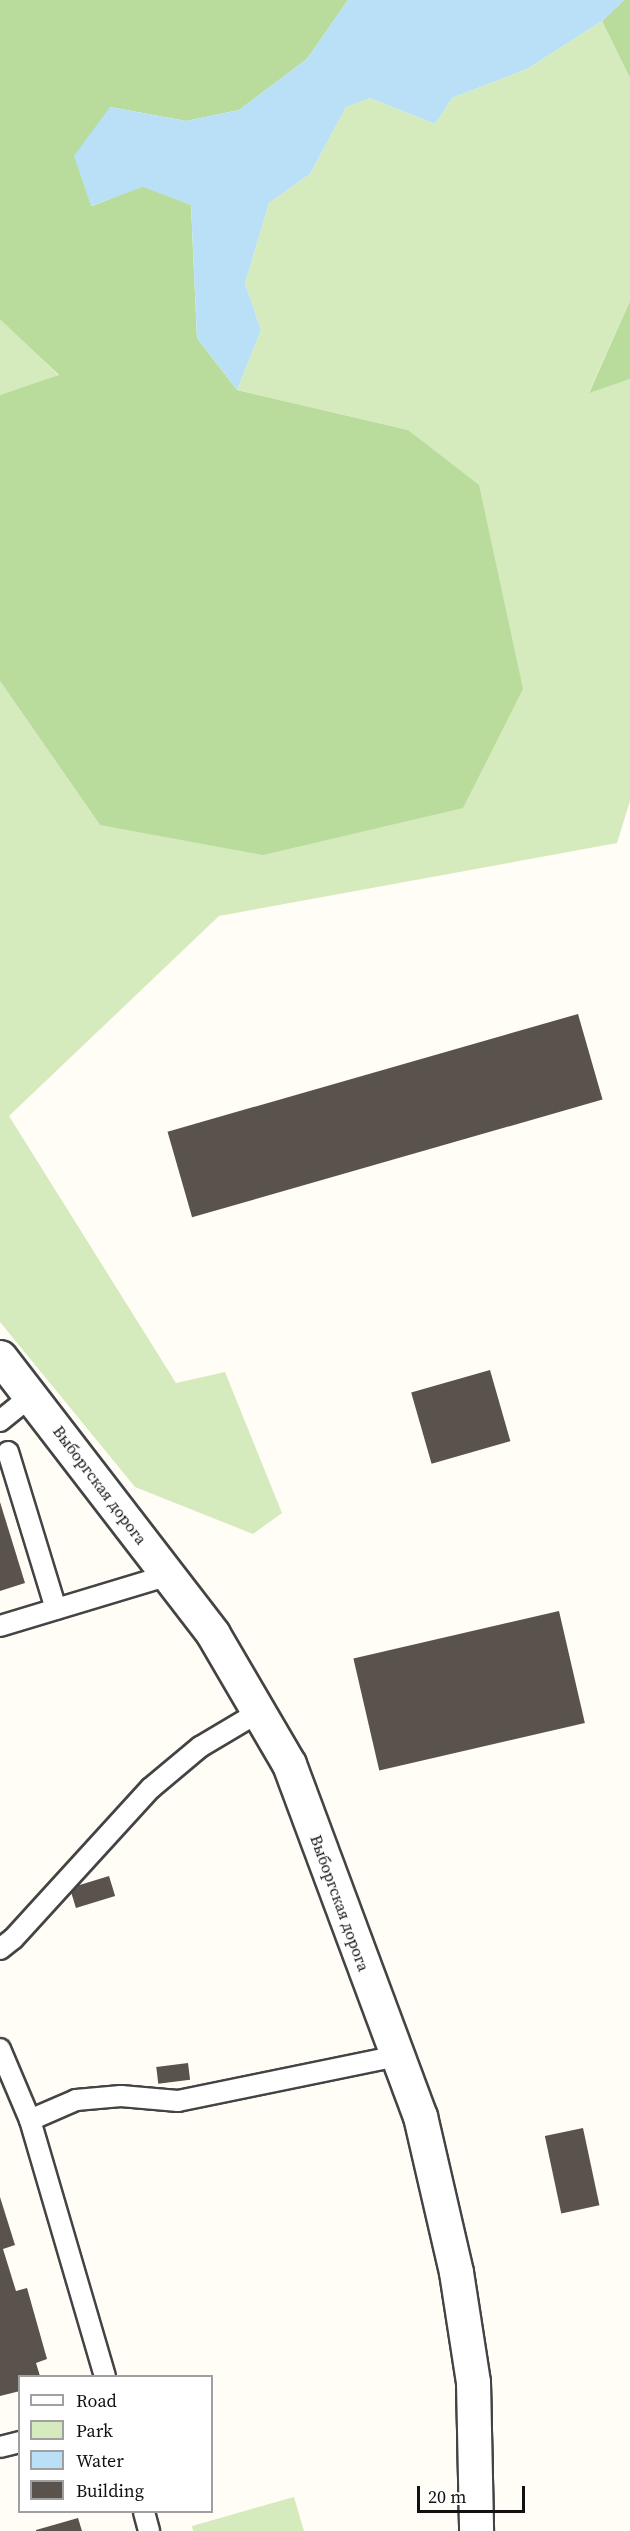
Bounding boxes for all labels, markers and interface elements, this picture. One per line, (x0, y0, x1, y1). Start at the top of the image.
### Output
street label: Выборгская дорога (49, 1422, 151, 1548)
street label: Выборгская дорога (306, 1832, 374, 1974)
legend (18, 2375, 213, 2513)
text: Road (76, 2388, 117, 2413)
text: Park (76, 2418, 113, 2443)
text: Water (76, 2448, 124, 2473)
scale bar (420, 2474, 528, 2512)
text: Building (76, 2478, 144, 2503)
text: 20 m (428, 2484, 466, 2509)

